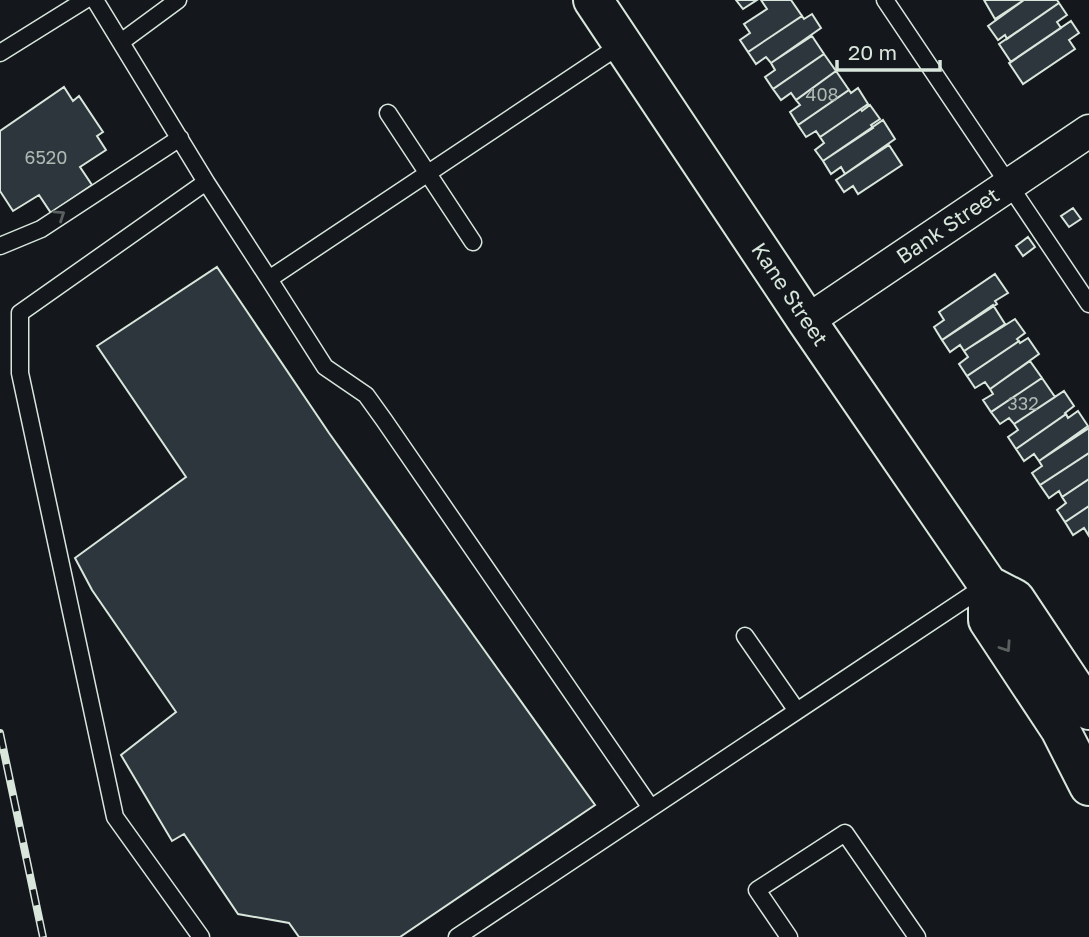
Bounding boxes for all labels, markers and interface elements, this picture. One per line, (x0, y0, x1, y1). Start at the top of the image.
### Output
scale bar (837, 28, 940, 72)
text: 20 m (848, 39, 897, 65)
house number: 408 (805, 83, 839, 105)
house number: 6520 (25, 146, 67, 168)
street label: Bank Street (891, 181, 1004, 269)
one-way arrow (53, 210, 66, 223)
street label: Kane Street (746, 237, 834, 351)
house number: 332 (1007, 392, 1039, 414)
one-way arrow (998, 640, 1011, 653)

